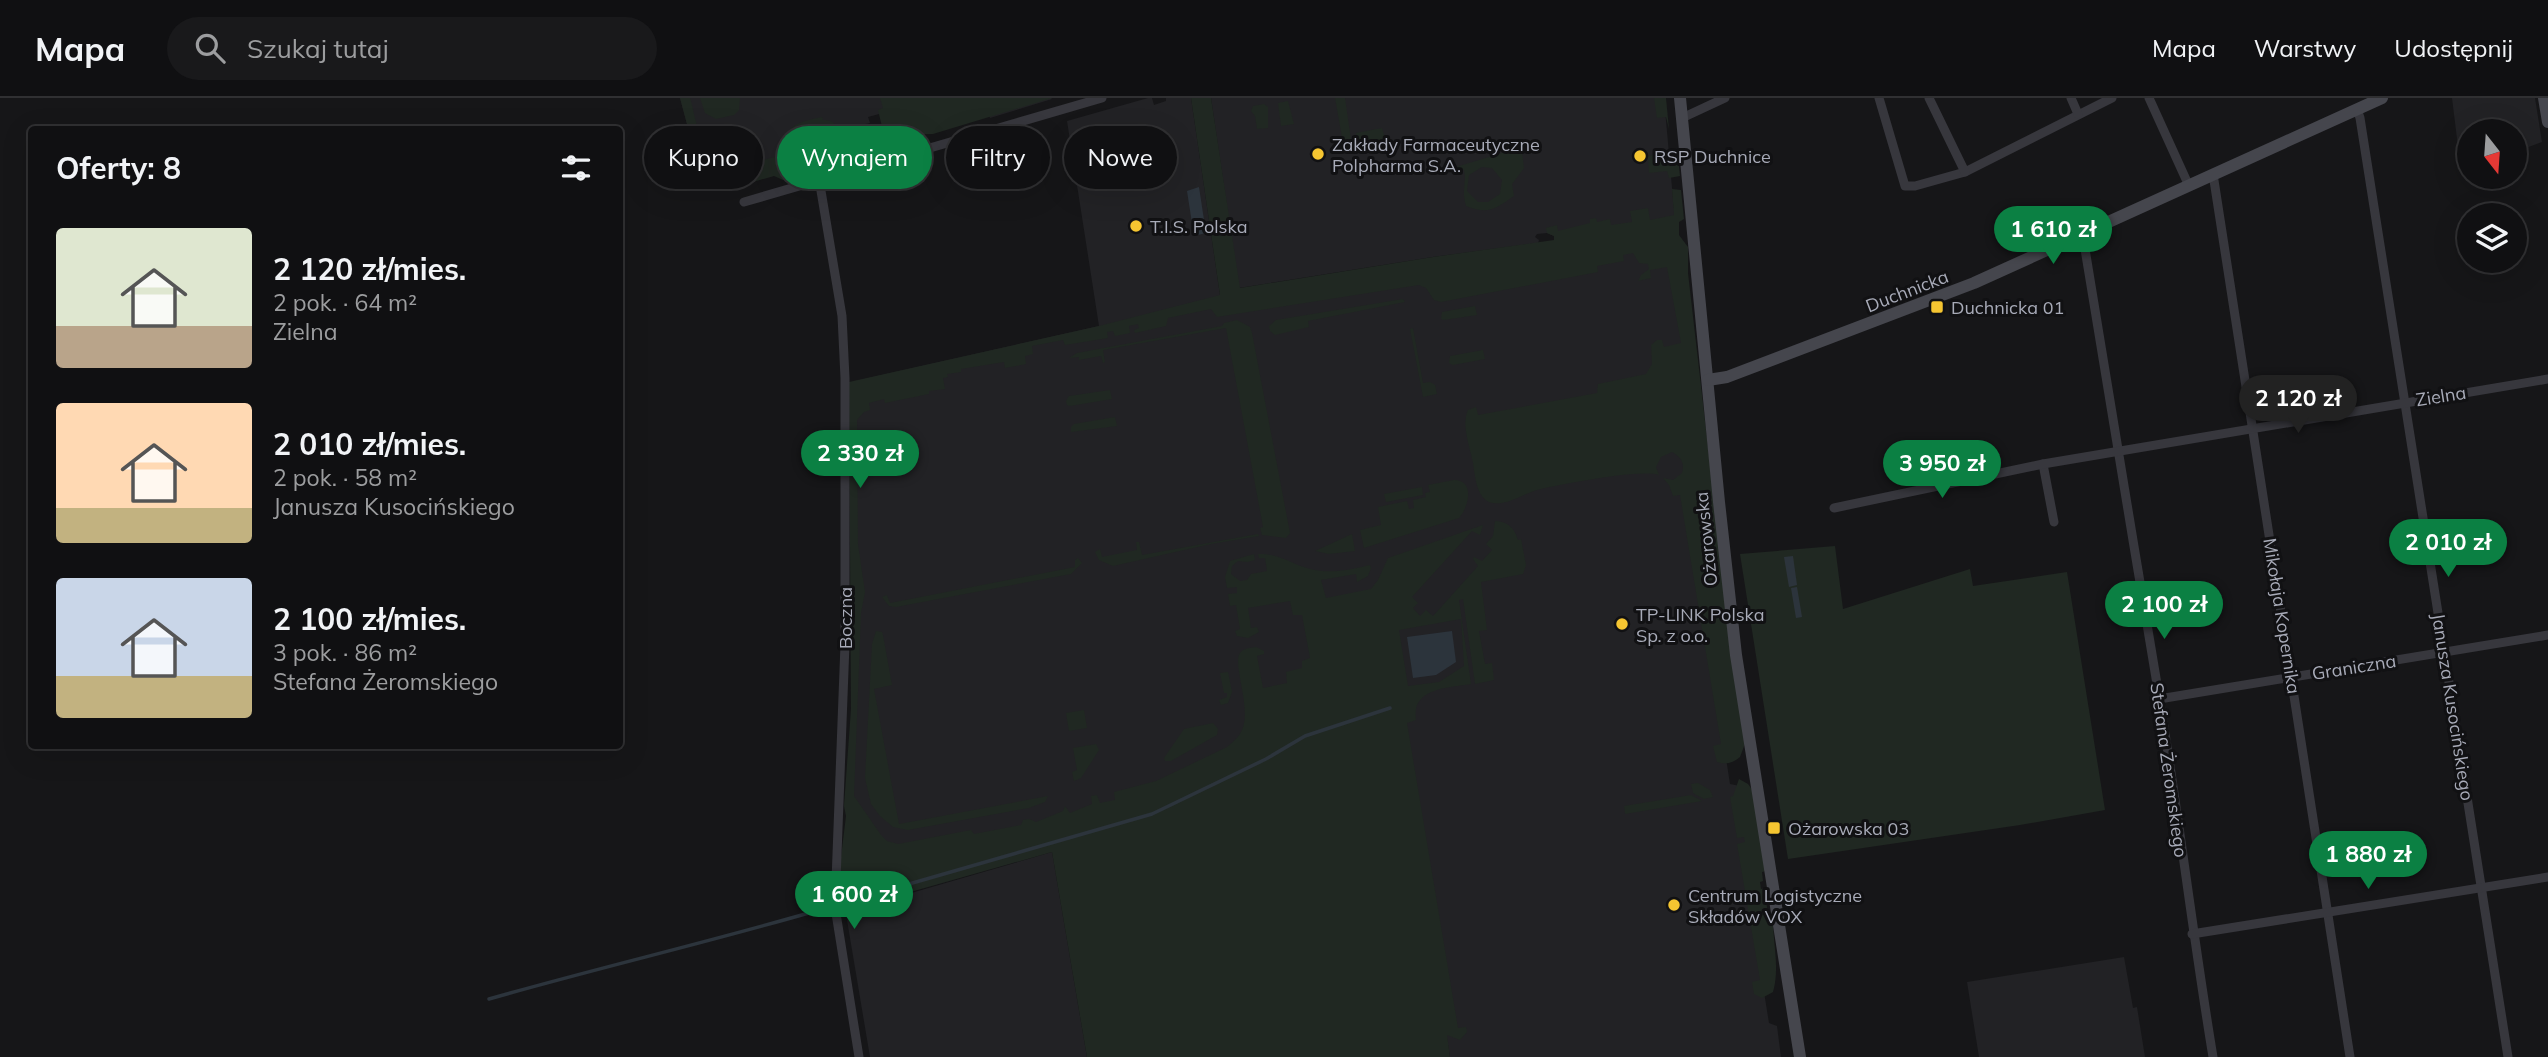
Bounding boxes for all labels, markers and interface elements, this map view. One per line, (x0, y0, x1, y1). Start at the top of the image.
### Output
search box (167, 17, 657, 80)
text: Mapa (35, 28, 125, 69)
icon: search (191, 29, 229, 67)
text: Szukaj tutaj (247, 32, 389, 65)
text: Mapa (2152, 33, 2216, 63)
text: Warstwy (2254, 33, 2356, 63)
text: Udostępnij (2394, 33, 2513, 63)
north arrow (2457, 119, 2527, 189)
map controls (2457, 119, 2527, 273)
chip: Kupno (644, 126, 763, 189)
chip: Wynajem (777, 126, 932, 189)
chip: Filtry (946, 126, 1050, 189)
chip: Nowe (1064, 126, 1177, 189)
place label: Zakłady Farmaceutyczne Polpharma S.A. (1332, 133, 1540, 177)
place label: RSP Duchnice (1654, 145, 1771, 168)
marker: Zakłady Farmaceutyczne Polpharma S.A. (1310, 146, 1326, 162)
marker: RSP Duchnice (1632, 148, 1648, 164)
text: Oferty: 8 (56, 149, 181, 187)
icon: filters (557, 149, 595, 187)
button: layers (2457, 203, 2527, 273)
pin: 1 610 zł (1981, 206, 2125, 266)
text: 1 610 zł (2010, 214, 2096, 243)
place label: T.I.S. Polska (1150, 215, 1247, 238)
marker: T.I.S. Polska (1128, 218, 1144, 234)
text: 2 120 zł/mies. (273, 250, 466, 288)
icon: home (112, 256, 196, 340)
street label: Duchnicka (1862, 265, 1952, 317)
text: 2 pok. · 64 m² (273, 288, 417, 317)
place label: Duchnicka 01 (1951, 296, 2064, 319)
marker: Duchnicka 01 (1929, 299, 1945, 315)
text: Zielna (273, 317, 337, 346)
pin: 2 120 zł (2226, 376, 2370, 435)
street label: Zielna (2414, 381, 2468, 411)
text: 2 120 zł (2255, 383, 2341, 412)
text: 2 010 zł/mies. (273, 425, 466, 463)
pin: 2 330 zł (788, 430, 932, 490)
icon: home (112, 431, 196, 515)
text: 2 330 zł (817, 438, 903, 467)
pin: 3 950 zł (1870, 440, 2014, 500)
text: 3 950 zł (1899, 448, 1985, 477)
text: 2 pok. · 58 m² (273, 463, 417, 492)
street label: Ożarowska (1690, 491, 1722, 587)
text: Janusza Kusocińskiego (273, 492, 515, 521)
pin: 2 010 zł (2376, 519, 2520, 579)
text: 2 010 zł (2405, 527, 2491, 556)
street label: Mikołaja Kopernika (2258, 536, 2306, 696)
pin: 2 100 zł (2092, 582, 2236, 641)
street label: Boczna (834, 587, 857, 649)
text: 2 100 zł (2121, 589, 2207, 618)
text: 2 100 zł/mies. (273, 600, 466, 638)
place label: TP-LINK Polska Sp. z o.o. (1636, 603, 1765, 647)
icon: home (112, 606, 196, 690)
street label: Janusza Kusocińskiego (2427, 612, 2479, 802)
marker: TP-LINK Polska Sp. z o.o. (1614, 616, 1630, 632)
text: 3 pok. · 86 m² (273, 638, 417, 667)
street label: Graniczna (2310, 649, 2398, 685)
text: Stefana Żeromskiego (273, 667, 498, 696)
street label: Stefana Żeromskiego (2145, 681, 2193, 859)
place label: Ożarowska 03 (1788, 817, 1909, 840)
marker: Ożarowska 03 (1766, 820, 1782, 836)
pin: 1 880 zł (2296, 832, 2440, 891)
text: 1 880 zł (2325, 839, 2411, 868)
pin: 1 600 zł (782, 872, 926, 931)
text: 1 600 zł (811, 879, 897, 908)
place label: Centrum Logistyczne Składów VOX (1688, 884, 1862, 928)
marker: Centrum Logistyczne Składów VOX (1666, 897, 1682, 913)

